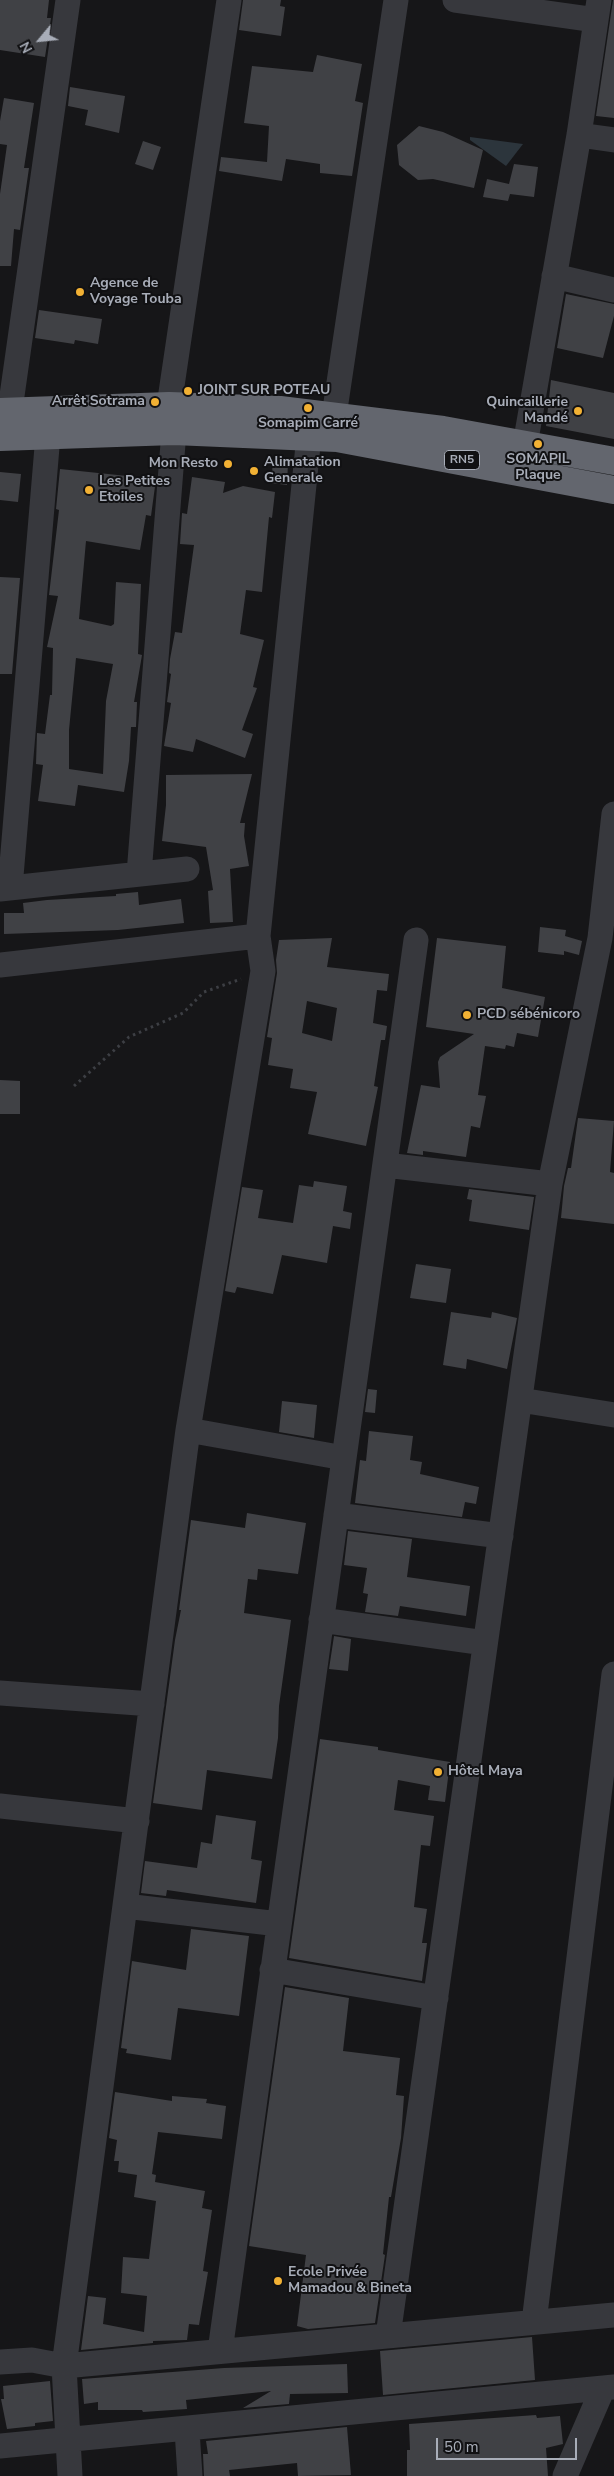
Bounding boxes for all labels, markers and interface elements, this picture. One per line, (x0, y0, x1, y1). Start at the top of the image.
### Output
north arrow (15, 15, 65, 65)
text: N (15, 38, 37, 56)
place label: Agence de Voyage Touba (90, 276, 182, 308)
marker: Agence de Voyage Touba (74, 286, 86, 298)
place label: JOINT SUR POTEAU (198, 383, 330, 399)
marker: JOINT SUR POTEAU (182, 385, 194, 397)
place label: Arrêt Sotrama (52, 394, 145, 410)
place label: Quincaillerie Mandé (486, 395, 568, 428)
marker: Arrêt Sotrama (149, 396, 161, 408)
marker: Somapim Carré (302, 402, 314, 414)
marker: Quincaillerie Mandé (572, 405, 584, 417)
place label: Somapim Carré (258, 416, 358, 432)
marker: SOMAPIL Plaque (532, 438, 544, 450)
road number: RN5 (444, 450, 480, 470)
place label: SOMAPIL Plaque (506, 452, 570, 484)
place label: Alimatation Generale (264, 455, 341, 488)
place label: Mon Resto (149, 456, 218, 472)
marker: Mon Resto (222, 458, 234, 470)
marker: Alimatation Generale (248, 465, 260, 477)
place label: Les Petites Etoiles (99, 474, 170, 507)
marker: Les Petites Etoiles (83, 484, 95, 496)
place label: PCD sébénicoro (477, 1007, 580, 1023)
marker: PCD sébénicoro (461, 1009, 473, 1021)
place label: Hôtel Maya (448, 1764, 523, 1780)
marker: Hôtel Maya (432, 1766, 444, 1778)
place label: Ecole Privée Mamadou & Bineta (288, 2265, 412, 2298)
marker: Ecole Privée Mamadou & Bineta (272, 2275, 284, 2287)
scale bar (439, 2428, 580, 2460)
text: 50 m (444, 2437, 479, 2457)

